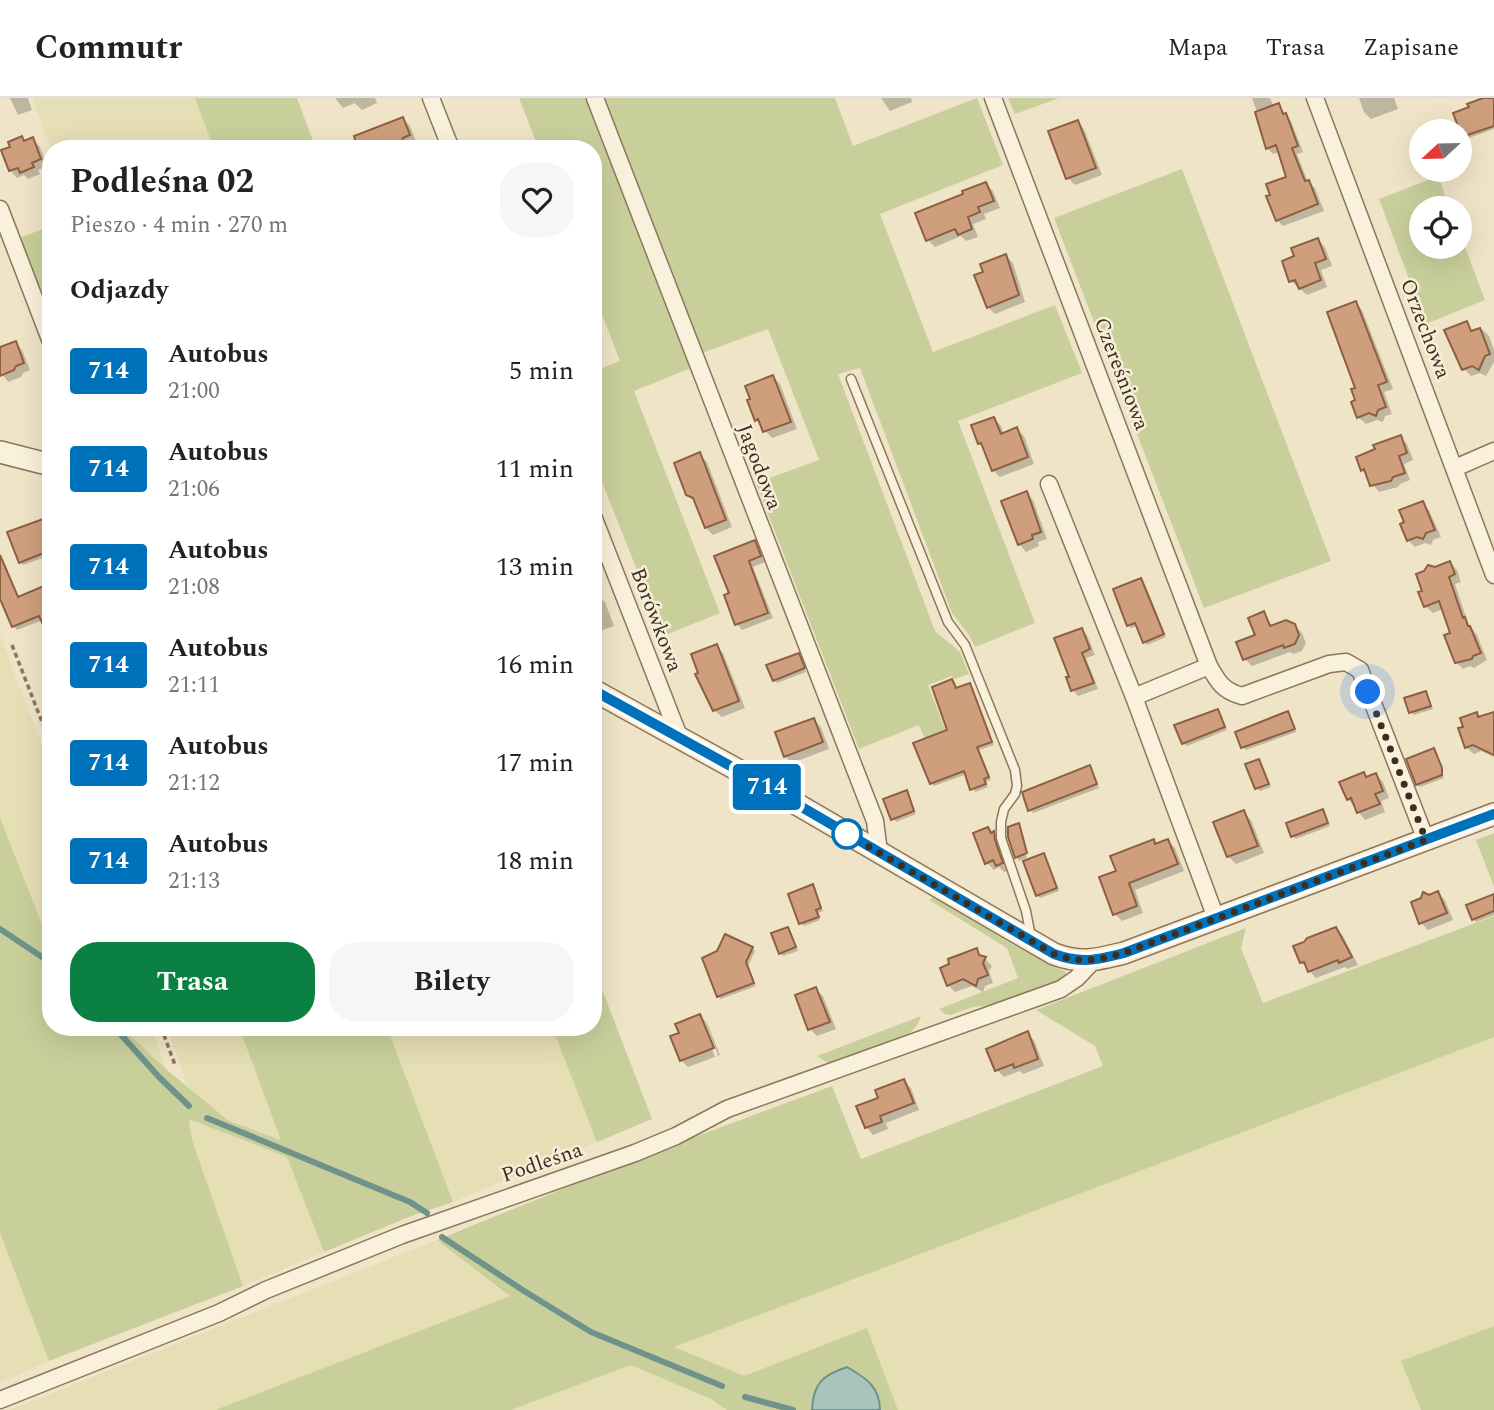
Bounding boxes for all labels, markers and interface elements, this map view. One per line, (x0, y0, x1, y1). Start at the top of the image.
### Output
text: Commutr (35, 23, 182, 73)
text: Mapa (1168, 30, 1228, 66)
text: Trasa (1266, 30, 1325, 66)
text: Zapisane (1363, 30, 1459, 66)
north arrow (1409, 119, 1472, 182)
map controls (1409, 119, 1472, 259)
text: Podleśna 02 (70, 157, 254, 207)
button: heart (500, 163, 574, 237)
button: locate (1409, 196, 1472, 259)
text: Pieszo · 4 min · 270 m (70, 208, 288, 243)
text: Odjazdy (70, 270, 168, 310)
street label: Orzechowa (1391, 274, 1459, 384)
street label: Czereśniowa (1085, 313, 1157, 436)
text: Autobus (168, 334, 269, 374)
text: 5 min (509, 351, 574, 391)
text: 714 (88, 353, 129, 389)
text: 21:00 (168, 374, 220, 409)
street label: Jagodowa (728, 419, 790, 515)
text: Autobus (168, 432, 269, 472)
text: 11 min (496, 449, 574, 489)
text: 714 (88, 451, 129, 487)
text: 21:06 (168, 472, 220, 507)
text: Autobus (168, 530, 269, 570)
text: 13 min (496, 547, 574, 587)
text: 714 (88, 549, 129, 585)
street label: Borówkowa (621, 563, 691, 678)
text: 21:08 (168, 570, 220, 605)
text: Autobus (168, 628, 269, 668)
text: 16 min (496, 645, 574, 685)
text: 714 (88, 647, 129, 683)
text: 21:11 (168, 668, 220, 703)
your location (1350, 674, 1385, 709)
text: Autobus (168, 726, 269, 766)
text: 17 min (496, 743, 574, 783)
text: 714 (88, 745, 129, 781)
line badge: 714 (727, 764, 807, 810)
text: 21:12 (168, 766, 220, 801)
text: 714 (747, 769, 787, 805)
unlabelled marker (832, 819, 862, 849)
text: Autobus (168, 824, 269, 864)
text: 18 min (496, 841, 574, 881)
text: 714 (88, 843, 129, 879)
text: 21:13 (168, 864, 220, 899)
button: Trasa (70, 942, 315, 1022)
button: Bilety (329, 942, 574, 1022)
street label: Podleśna (497, 1134, 588, 1192)

